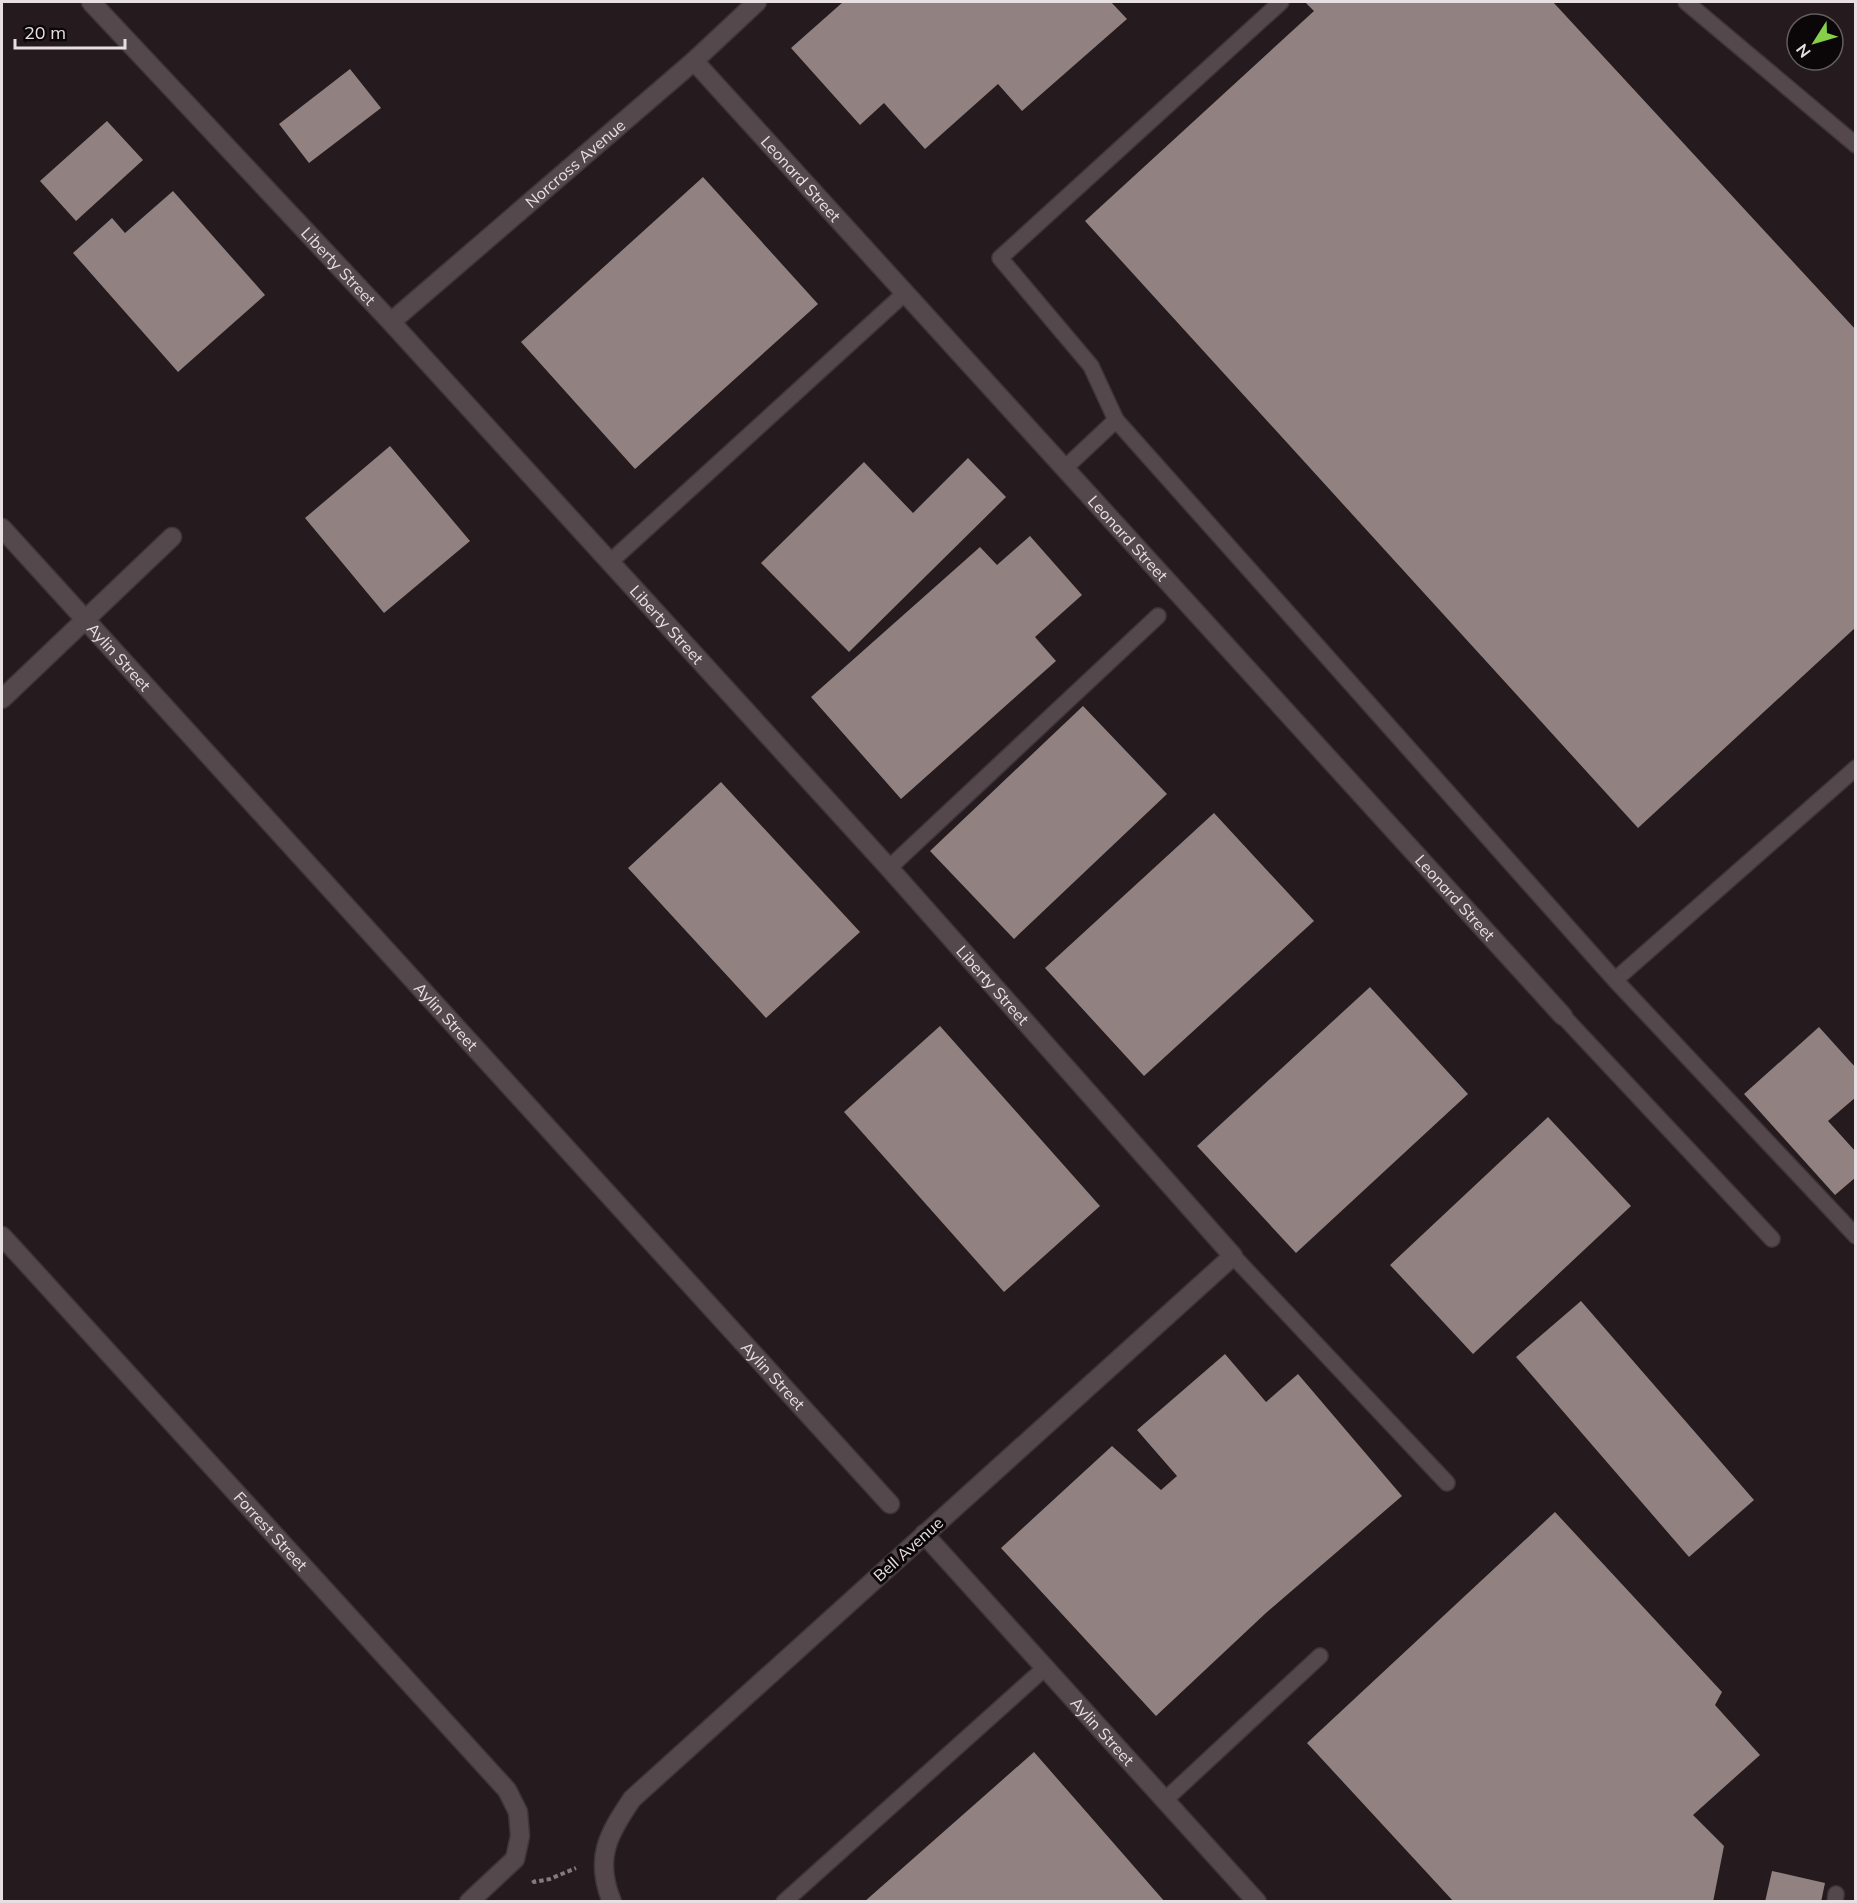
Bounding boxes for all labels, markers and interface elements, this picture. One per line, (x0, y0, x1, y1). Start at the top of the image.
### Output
scale bar (15, 12, 124, 50)
north arrow (1785, 12, 1845, 72)
text: 20 m (24, 21, 66, 44)
text: N (1791, 40, 1815, 62)
street label: Norcross Avenue (521, 115, 629, 212)
street label: Leonard Street (757, 131, 845, 226)
street label: Liberty Street (297, 223, 380, 310)
street label: Leonard Street (1084, 491, 1173, 586)
street label: Liberty Street (626, 581, 708, 668)
street label: Aylin Street (83, 618, 155, 695)
street label: Leonard Street (1411, 850, 1500, 945)
street label: Liberty Street (952, 941, 1034, 1029)
street label: Aylin Street (410, 978, 483, 1055)
street label: Aylin Street (737, 1337, 810, 1414)
street label: Forrest Street (230, 1487, 312, 1575)
street label: Bell Avenue (869, 1512, 947, 1586)
street label: Aylin Street (1066, 1693, 1139, 1770)

